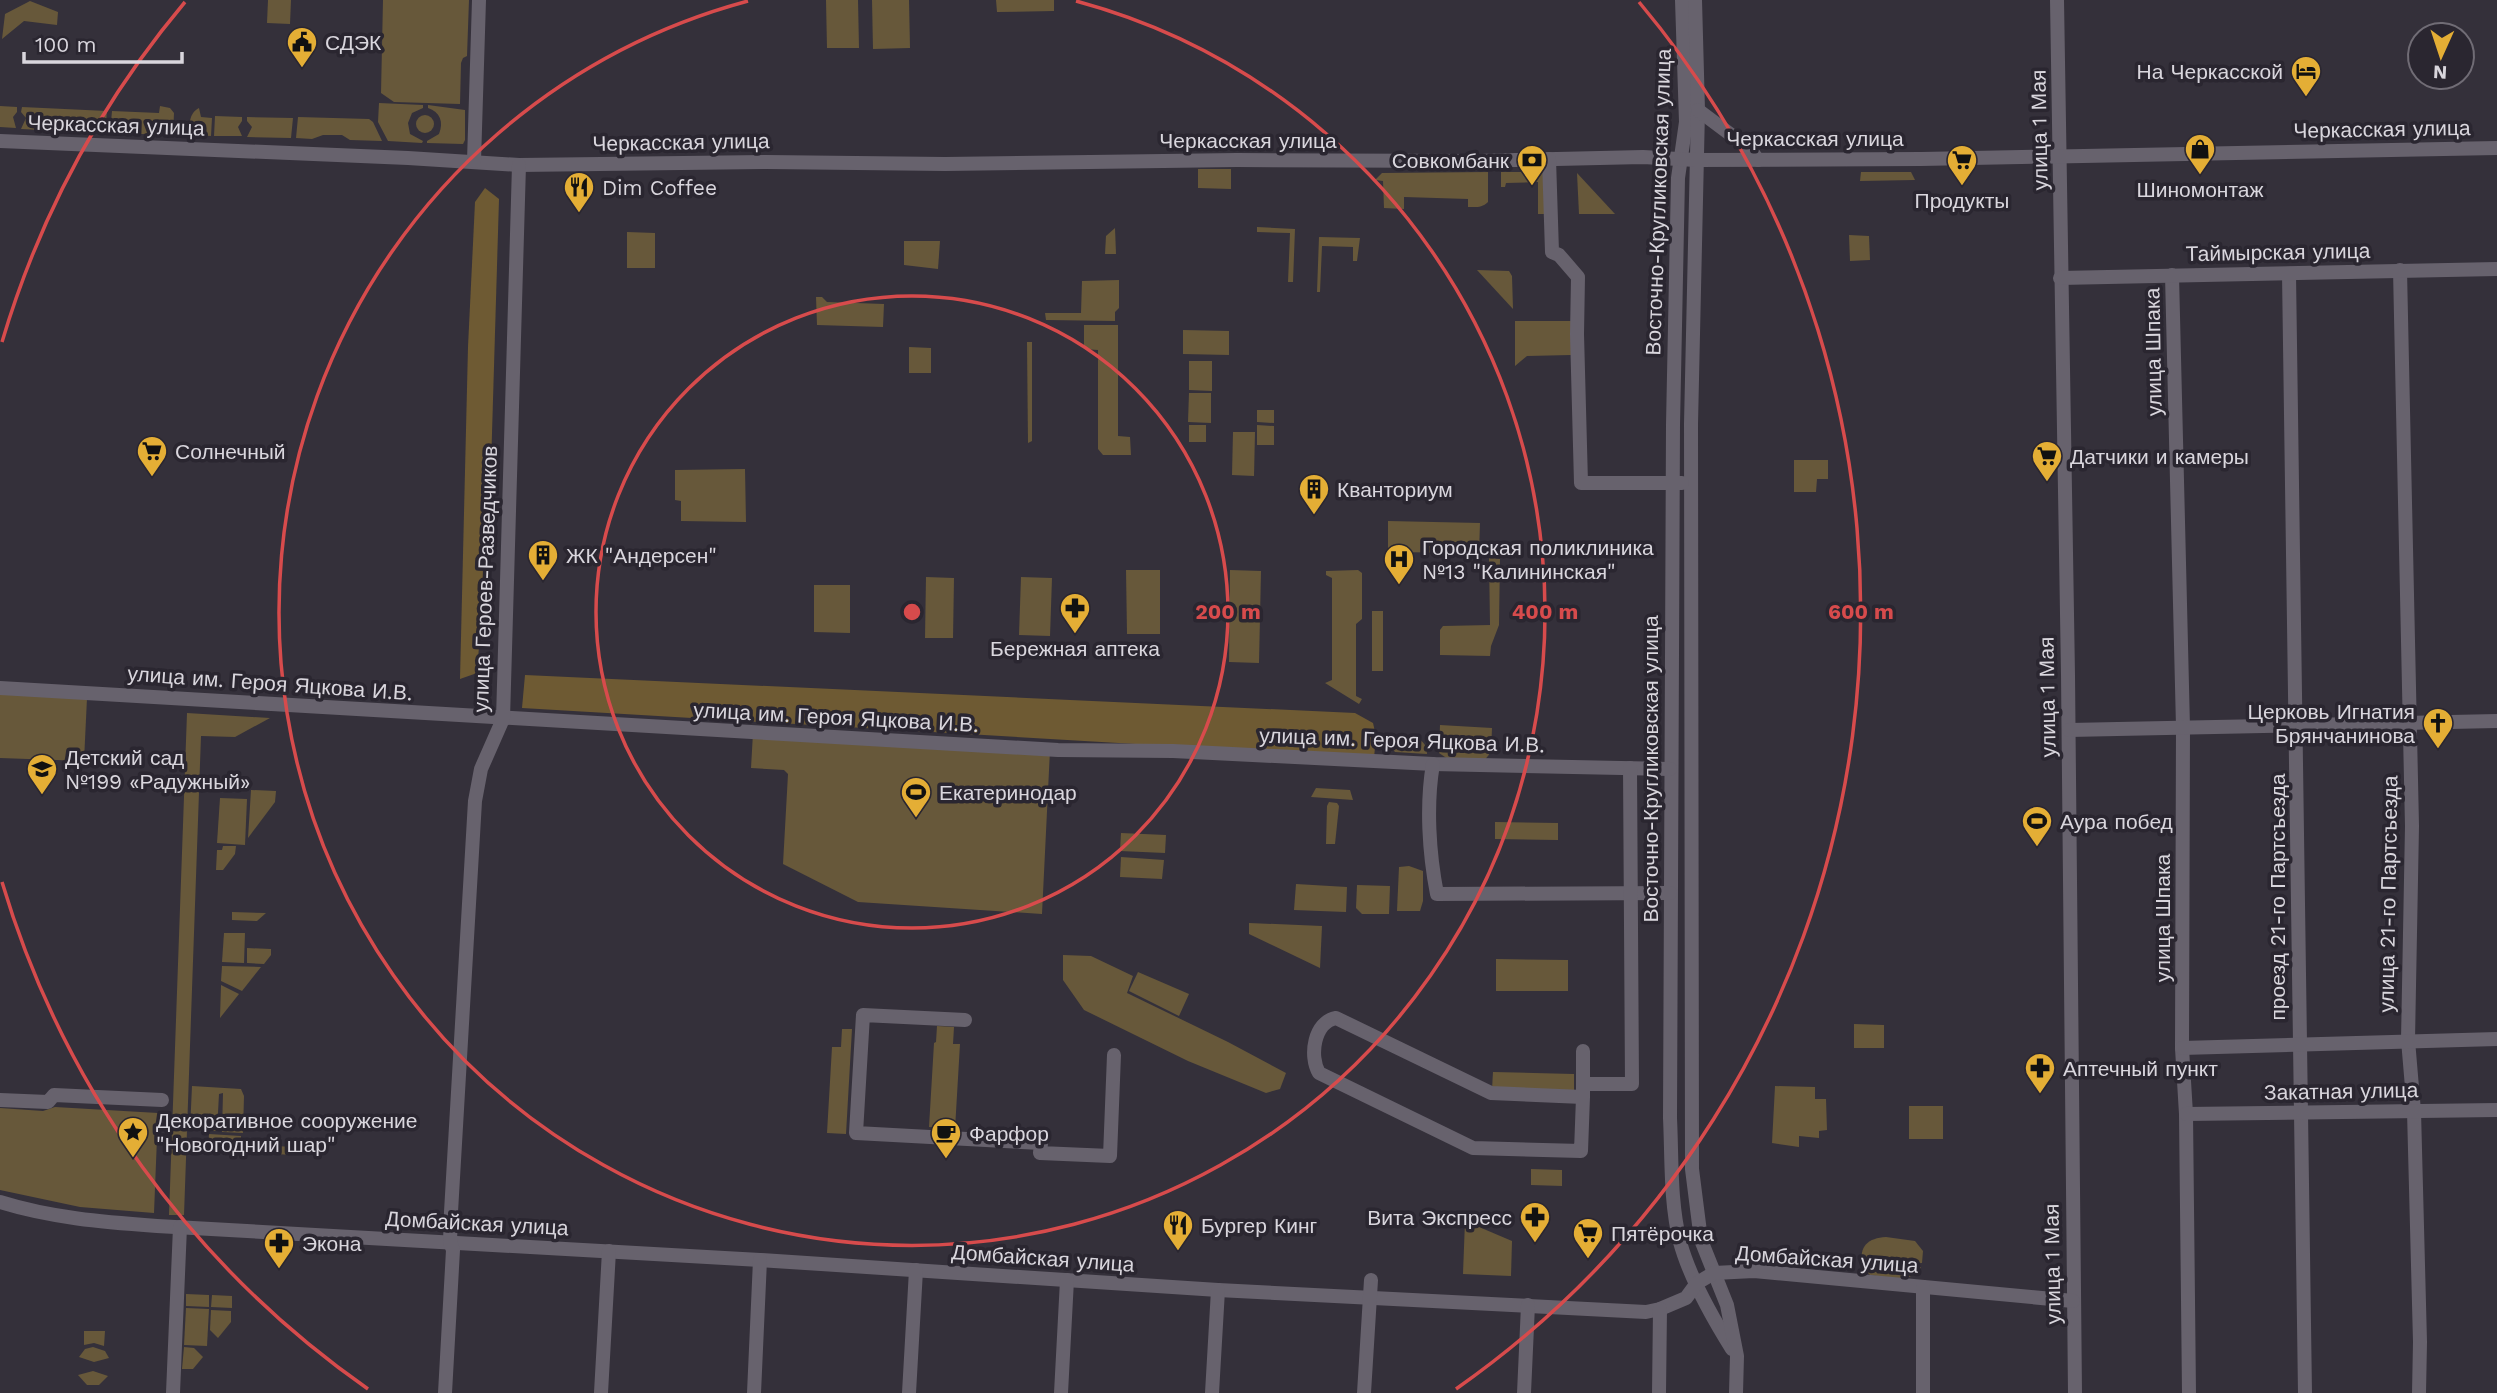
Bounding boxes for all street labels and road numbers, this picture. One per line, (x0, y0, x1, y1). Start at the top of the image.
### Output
street label: Восточно-Кругликовская улица (1640, 48, 1676, 356)
street label: улица 1 Мая (2025, 69, 2053, 191)
street label: Черкасская улица (27, 109, 205, 141)
street label: Черкасская улица (2293, 115, 2471, 143)
street label: Черкасская улица (1726, 126, 1904, 151)
street label: Черкасская улица (592, 128, 770, 156)
street label: Черкасская улица (1159, 128, 1337, 153)
street label: Таймырская улица (2185, 238, 2371, 266)
street label: улица Шпака (2139, 287, 2167, 416)
street label: улица Героев-Разведчиков (468, 445, 502, 713)
street label: Восточно-Кругликовская улица (1638, 615, 1663, 923)
street label: улица 1 Мая (2033, 636, 2061, 758)
street label: улица им. Героя Яцкова И.В. (127, 661, 413, 705)
street label: улица им. Героя Яцкова И.В. (693, 697, 979, 737)
street label: улица им. Героя Яцкова И.В. (1259, 723, 1545, 757)
street label: проезд 21-го Партсъезда (2265, 773, 2290, 1021)
street label: улица 21-го Партсъезда (2373, 775, 2403, 1013)
street label: улица Шпака (2150, 853, 2175, 982)
street label: Закатная улица (2264, 1077, 2419, 1105)
street label: улица 1 Мая (2038, 1203, 2066, 1325)
street label: Домбайская улица (385, 1206, 570, 1240)
street label: Домбайская улица (951, 1239, 1136, 1277)
street label: Домбайская улица (1735, 1240, 1920, 1278)

